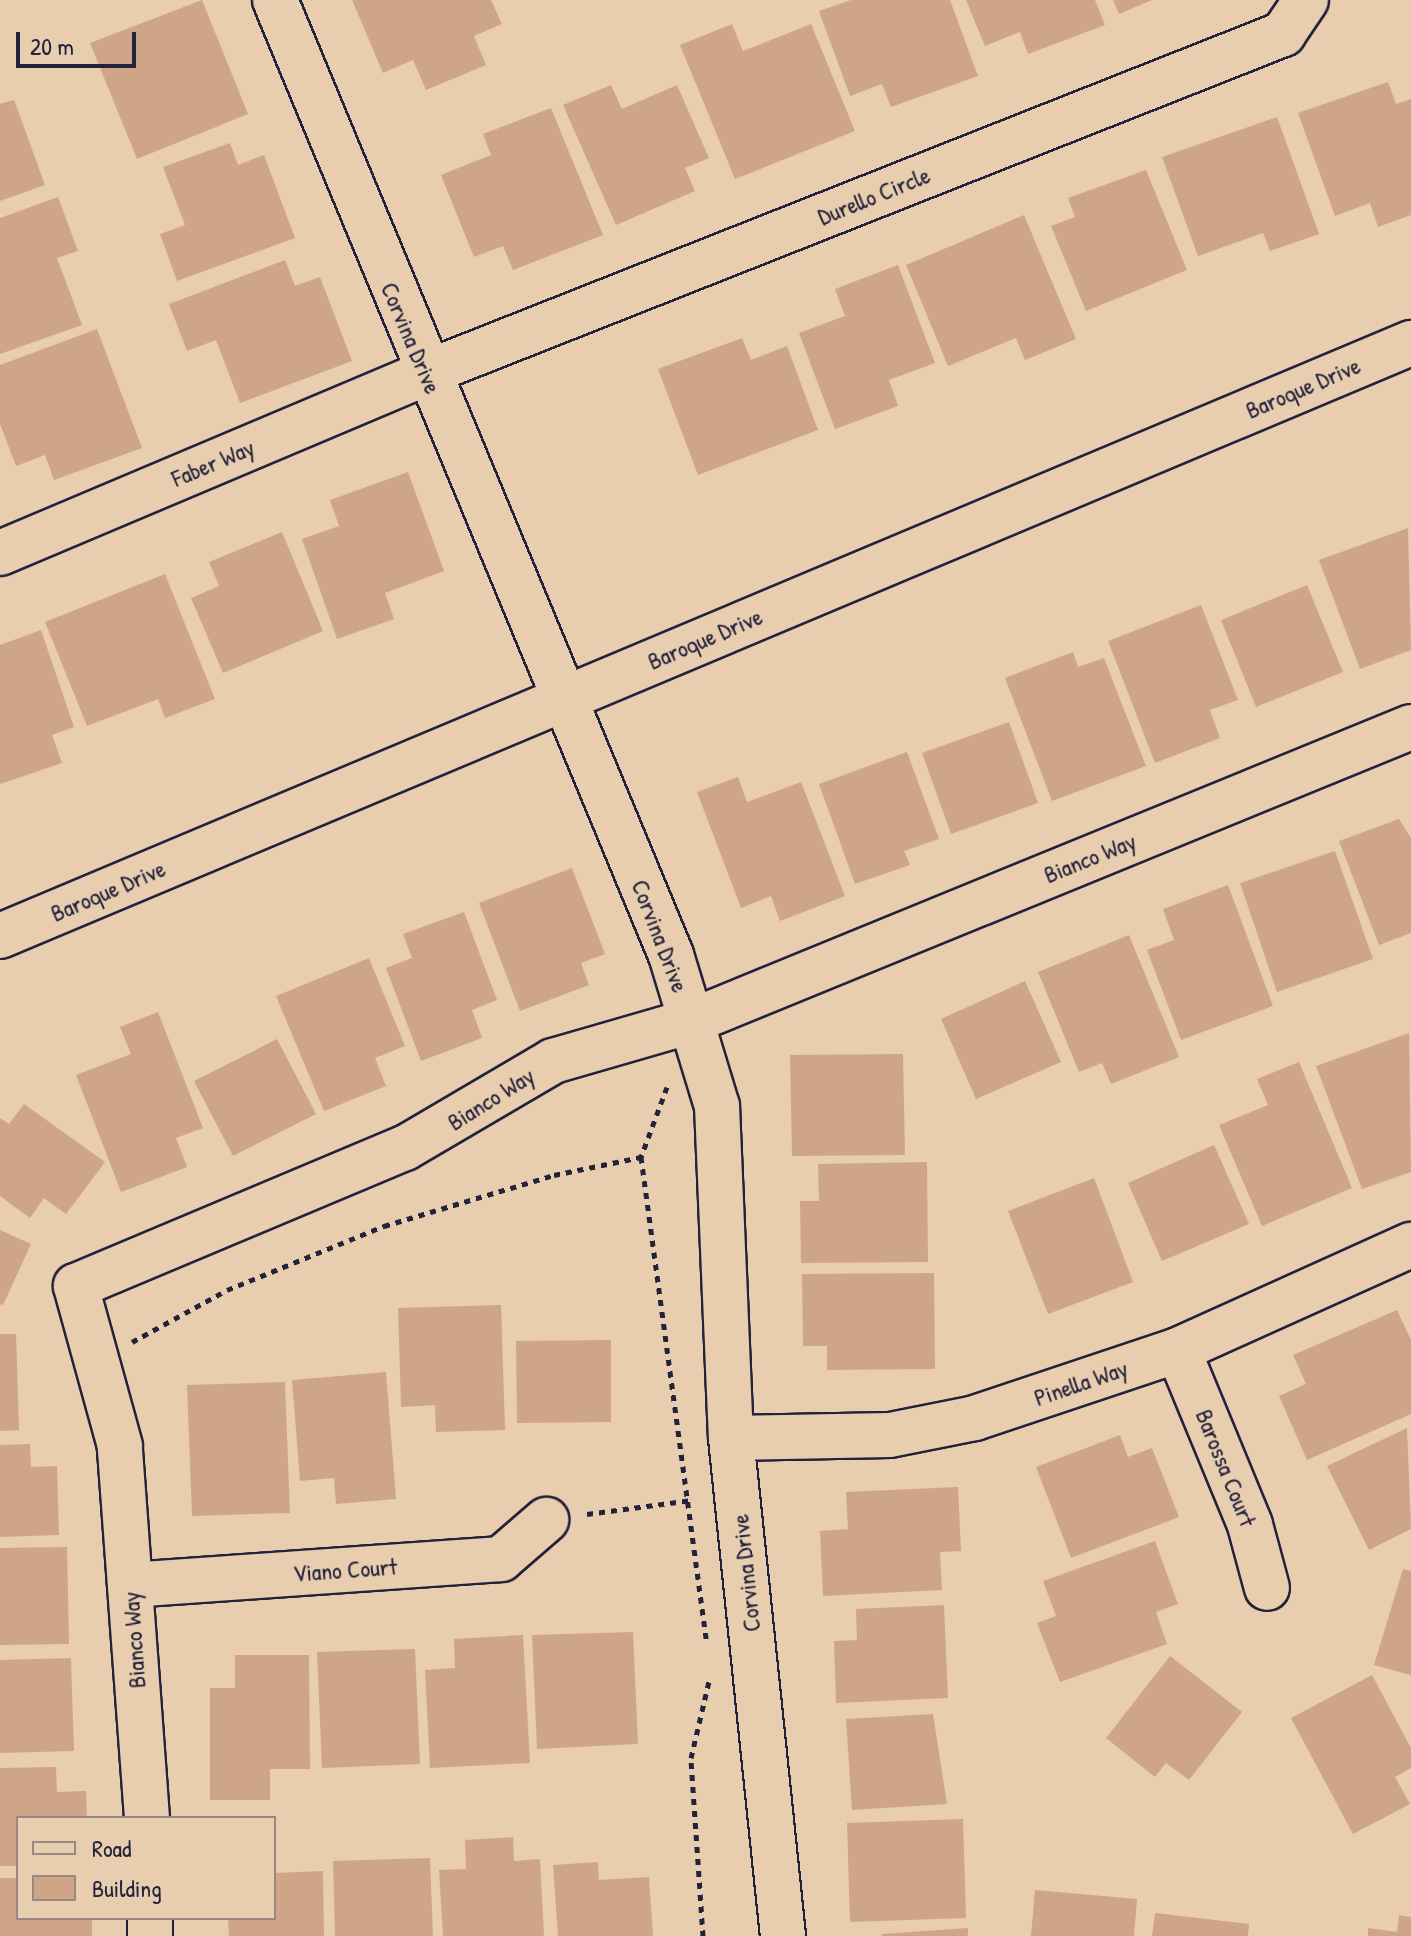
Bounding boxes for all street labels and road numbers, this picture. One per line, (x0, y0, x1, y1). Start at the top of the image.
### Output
street label: Durello Circle (814, 160, 934, 232)
street label: Corvina Drive (375, 278, 447, 398)
street label: Baroque Drive (1241, 351, 1365, 425)
street label: Faber Way (167, 433, 259, 493)
street label: Baroque Drive (643, 602, 767, 676)
street label: Bianco Way (1040, 827, 1140, 889)
street label: Baroque Drive (46, 854, 170, 928)
street label: Corvina Drive (625, 876, 695, 996)
street label: Bianco Way (442, 1061, 540, 1137)
street label: Pinella Way (1030, 1354, 1132, 1412)
street label: Barossa Court (1189, 1405, 1263, 1531)
street label: Corvina Drive (726, 1513, 766, 1633)
street label: Viano Court (292, 1552, 398, 1588)
street label: Bianco Way (116, 1591, 152, 1689)

